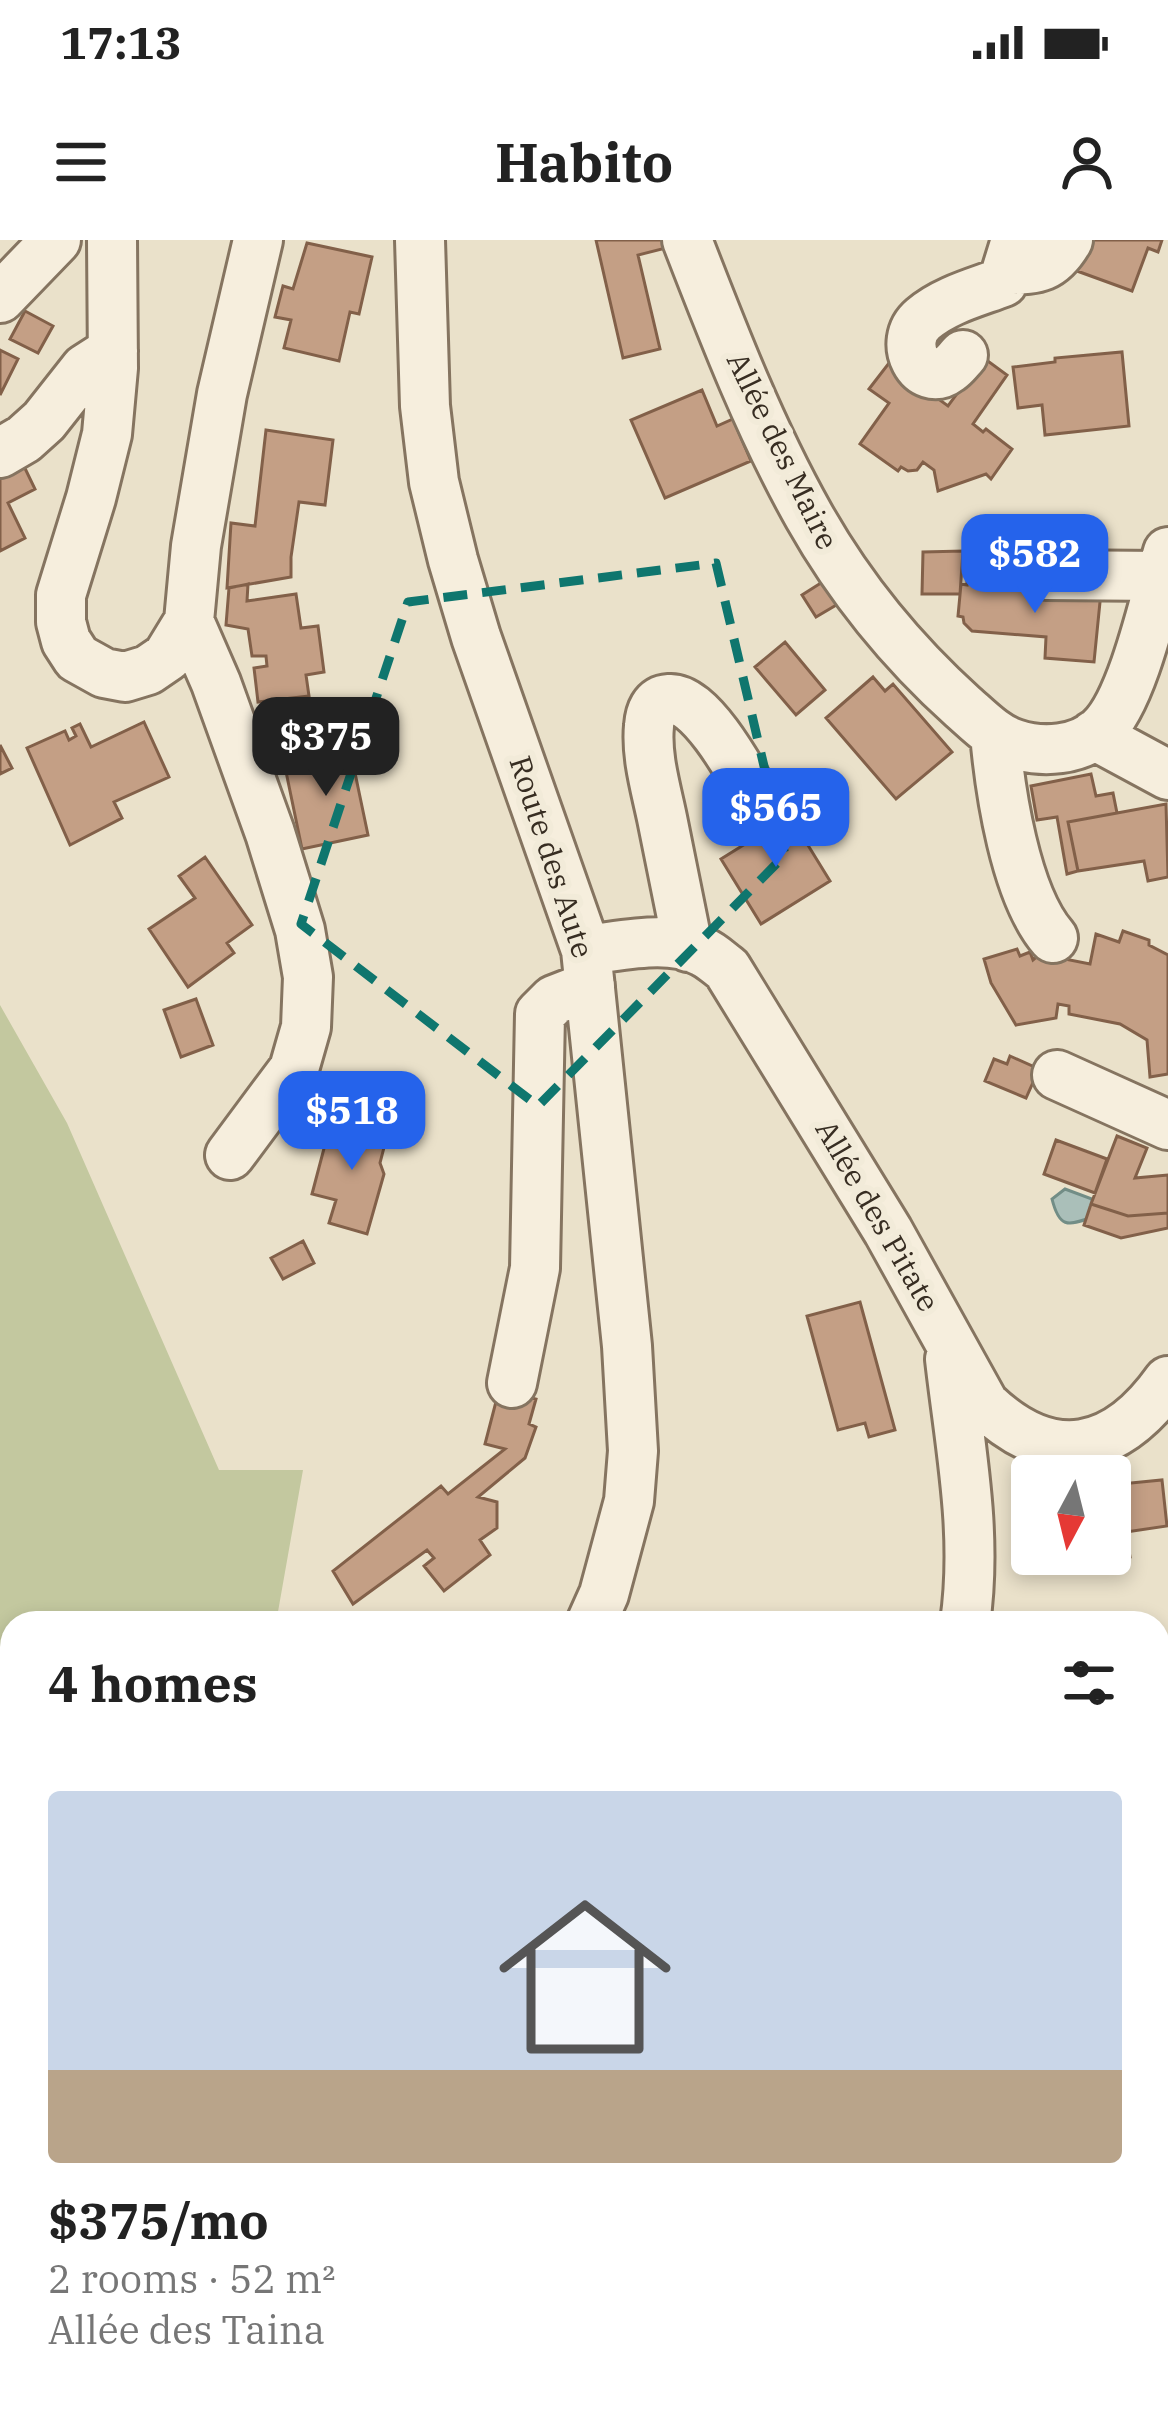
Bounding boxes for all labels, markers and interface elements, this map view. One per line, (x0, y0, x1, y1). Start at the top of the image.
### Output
text: 17:13 (60, 13, 182, 71)
text: Habito (495, 127, 673, 197)
icon: menu (48, 129, 114, 195)
icon: person (1054, 129, 1120, 195)
street label: Allée des Maire (719, 345, 848, 555)
pin: $582 (964, 514, 1106, 616)
text: $582 (988, 527, 1082, 578)
pin: $375 (255, 697, 397, 799)
text: $375 (279, 710, 373, 761)
street label: Route des Aute (501, 751, 603, 962)
pin: $565 (705, 768, 847, 870)
text: $565 (729, 781, 823, 832)
pin: $518 (281, 1071, 423, 1173)
text: $518 (305, 1084, 399, 1135)
street label: Allée des Pitate (808, 1112, 949, 1318)
north arrow (1011, 1455, 1131, 1575)
map controls (1011, 1455, 1131, 1575)
text: 4 homes (48, 1650, 258, 1716)
icon: filters (1056, 1650, 1122, 1716)
icon: home (477, 1869, 693, 2085)
text: $375/mo (48, 2187, 269, 2253)
text: 2 rooms · 52 m² (48, 2253, 336, 2304)
text: Allée des Taina (48, 2304, 325, 2355)

